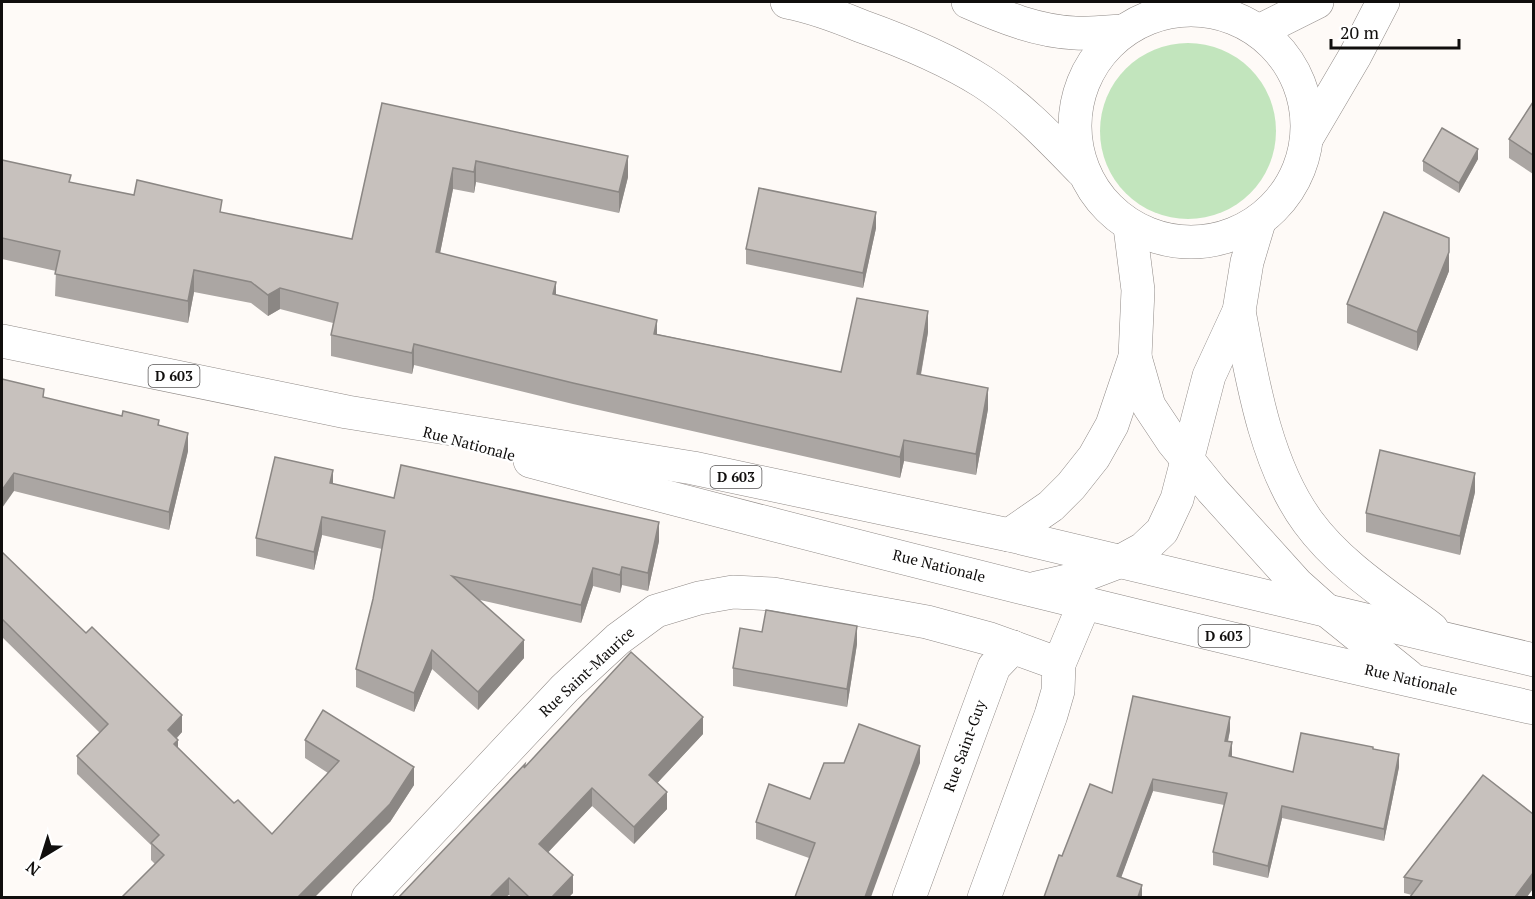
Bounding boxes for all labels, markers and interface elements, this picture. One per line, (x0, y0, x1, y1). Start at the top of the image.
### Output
scale bar (1331, 12, 1458, 50)
text: 20 m (1340, 20, 1380, 44)
road number: D 603 (148, 365, 200, 387)
street label: Rue Nationale (421, 421, 518, 465)
road number: D 603 (710, 466, 762, 488)
street label: Rue Nationale (891, 544, 988, 586)
street label: Rue Saint-Maurice (534, 622, 638, 721)
road number: D 603 (1198, 625, 1250, 647)
street label: Rue Nationale (1363, 659, 1460, 699)
street label: Rue Saint-Guy (938, 697, 990, 794)
north arrow (12, 827, 72, 887)
text: N (21, 856, 44, 881)

